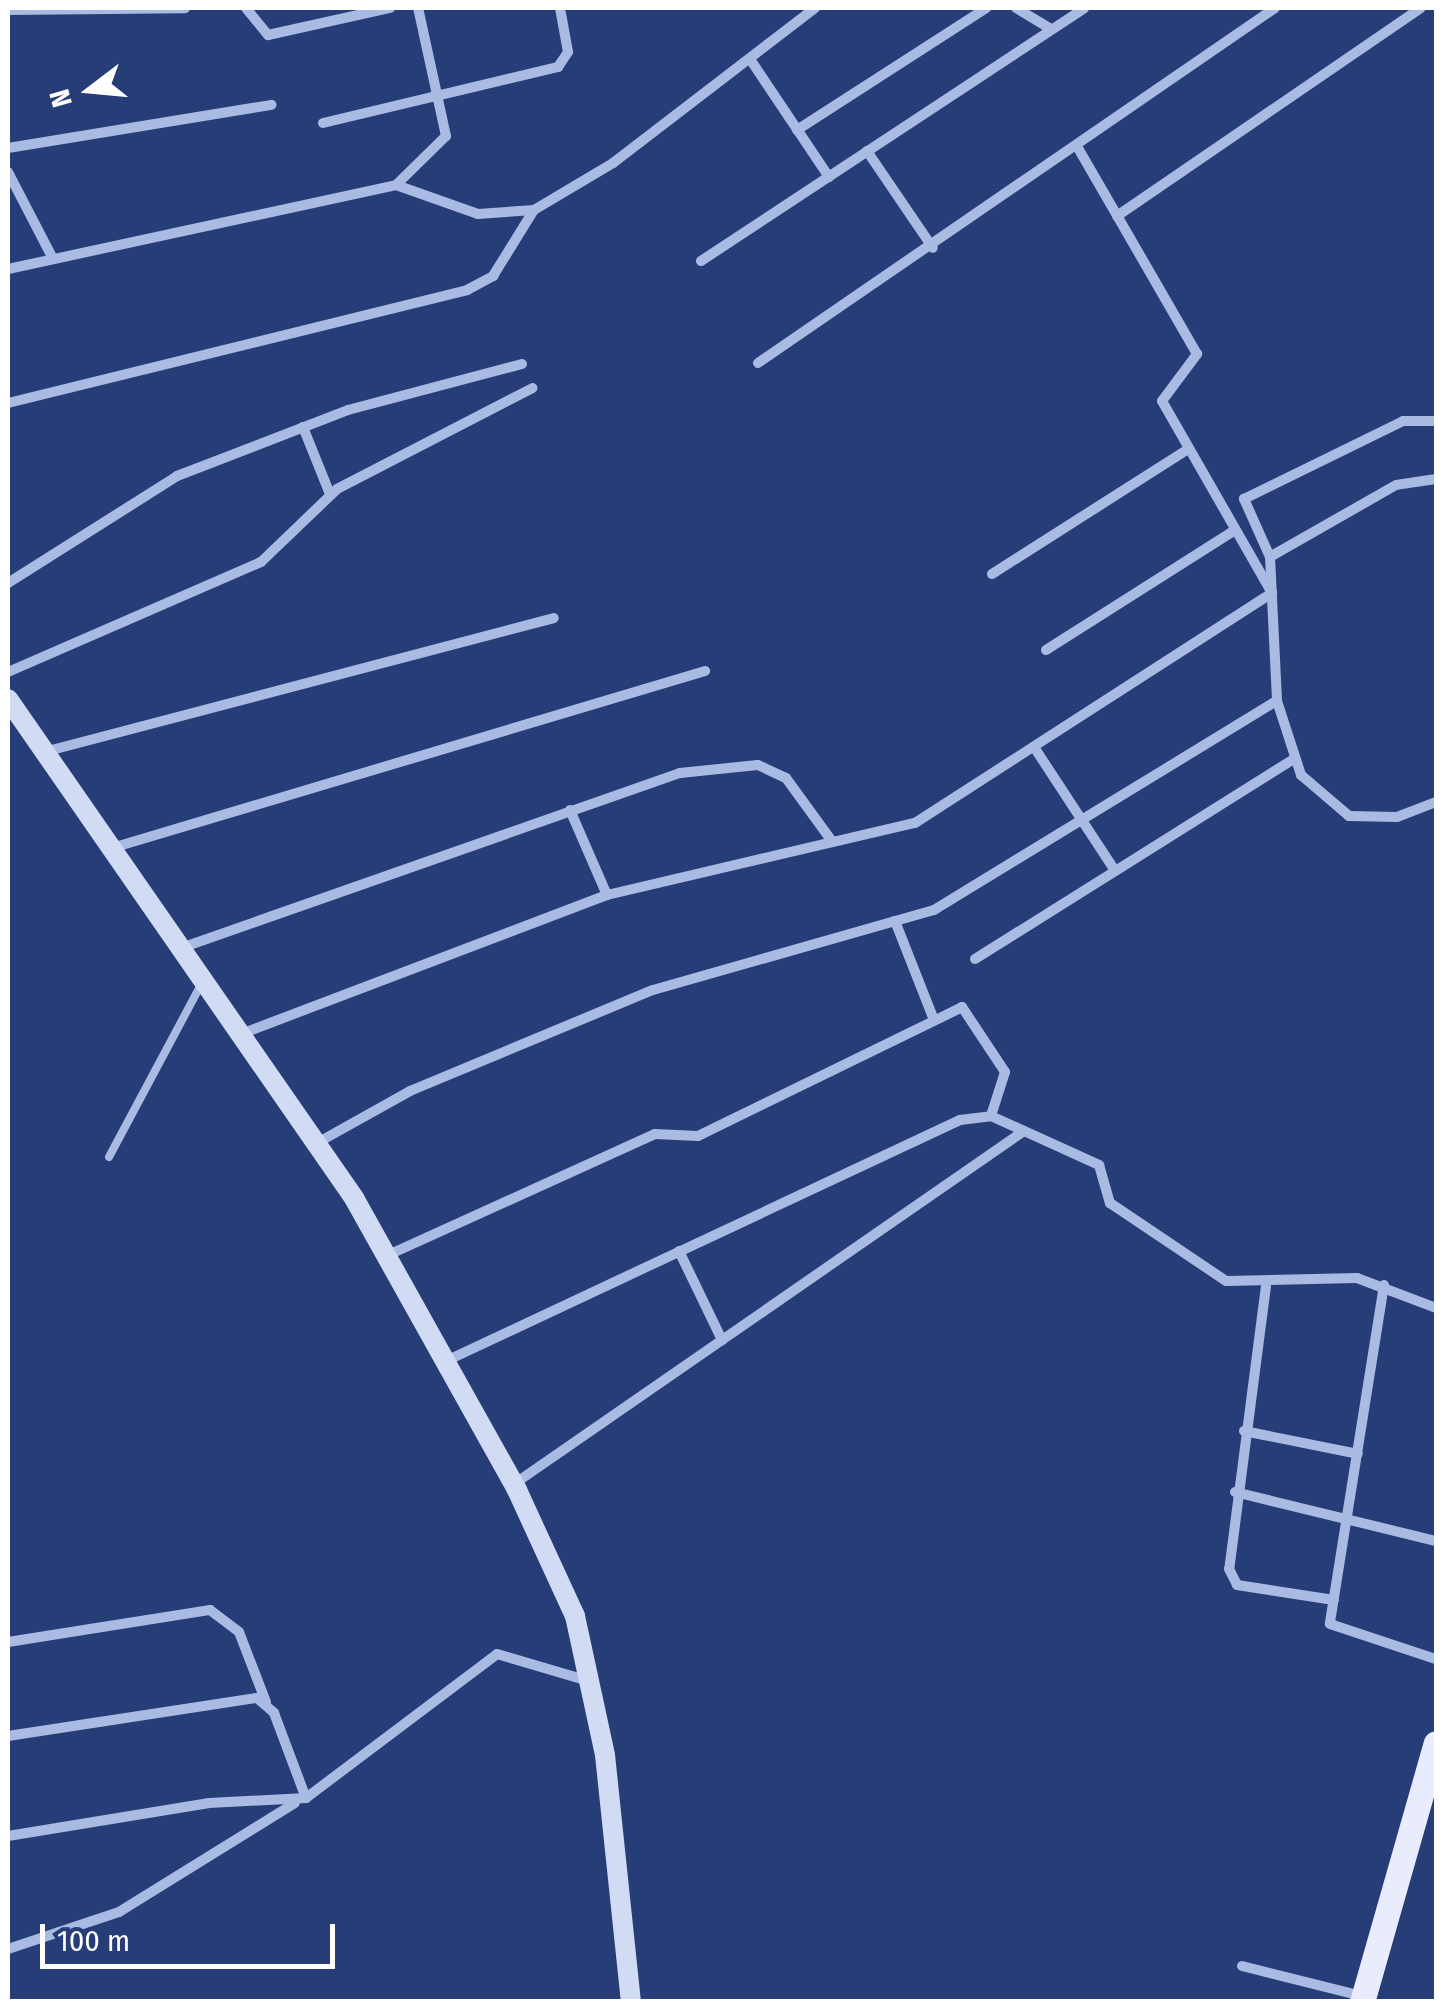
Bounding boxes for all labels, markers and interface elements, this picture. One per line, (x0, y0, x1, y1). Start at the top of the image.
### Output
north arrow (40, 40, 140, 140)
text: N (43, 86, 79, 111)
scale bar (45, 1904, 340, 1966)
text: 100 m (57, 1923, 130, 1959)

